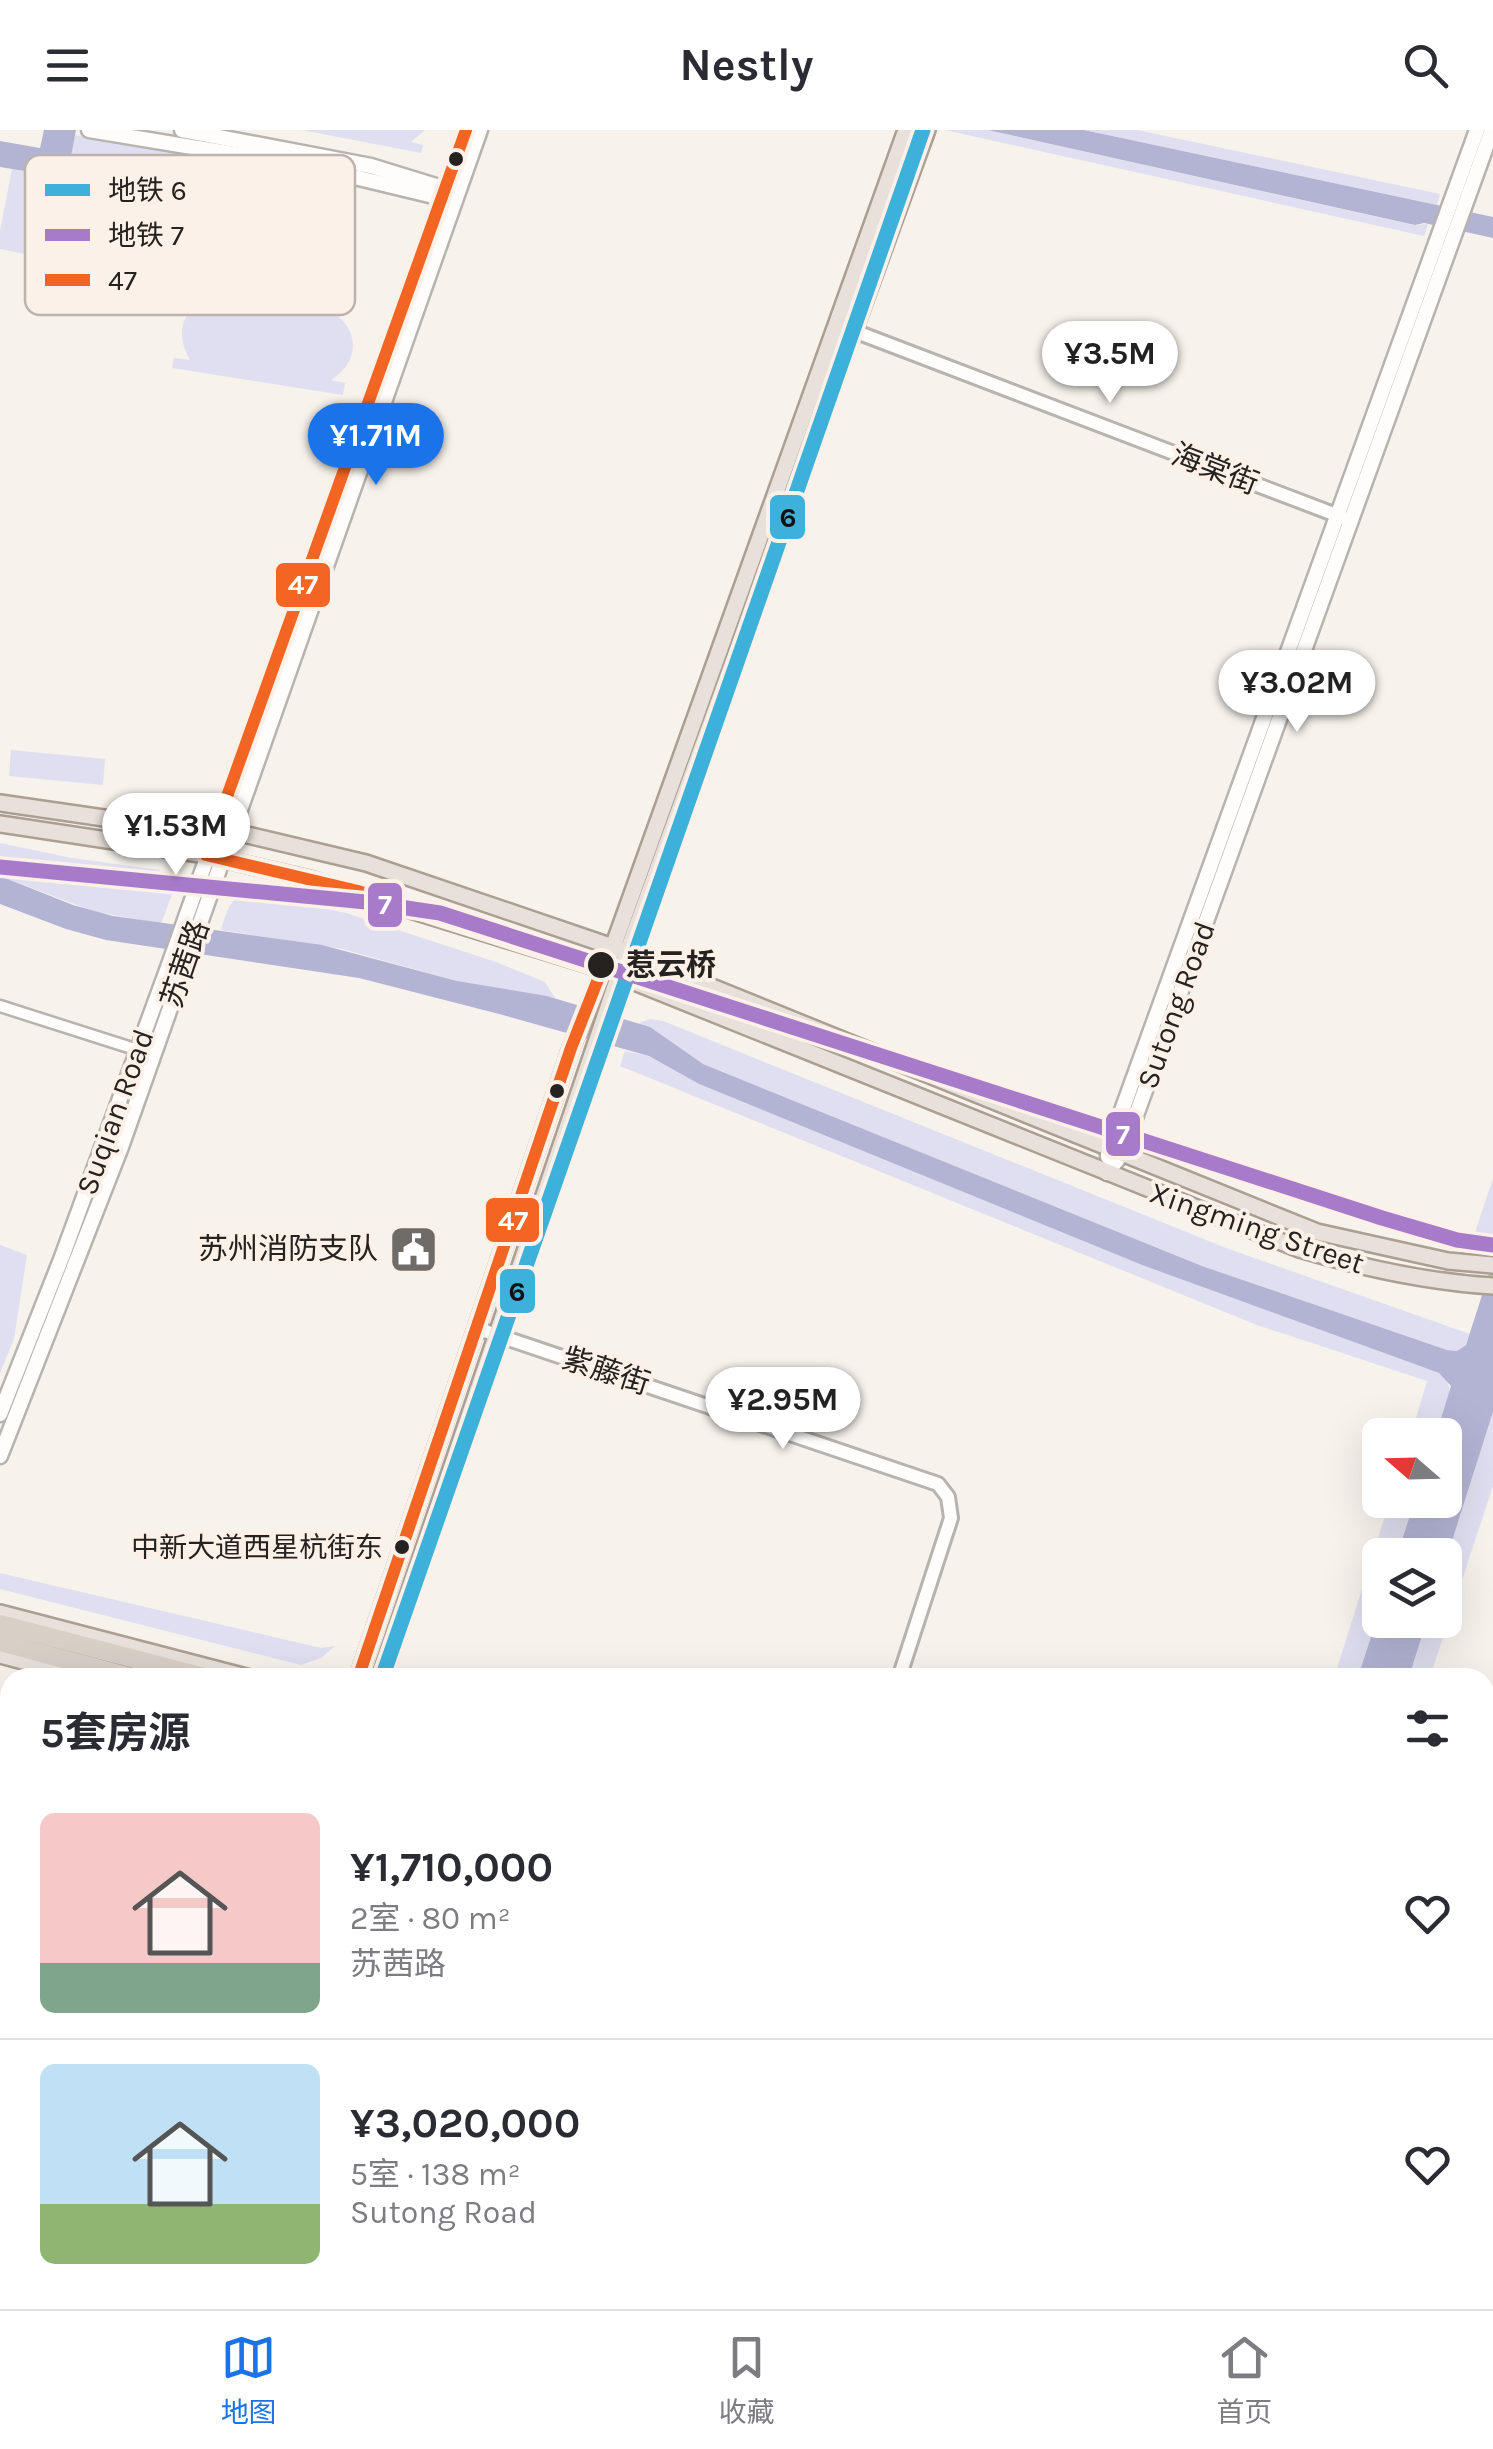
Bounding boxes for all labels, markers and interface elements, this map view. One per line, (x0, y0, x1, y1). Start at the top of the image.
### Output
icon: menu (40, 38, 95, 93)
icon: search (1398, 38, 1453, 93)
text: Nestly (680, 39, 813, 91)
unlabelled marker (446, 149, 466, 169)
legend (25, 155, 355, 315)
text: 地铁 6 (108, 174, 187, 207)
text: 地铁 7 (108, 219, 184, 252)
text: 47 (108, 264, 137, 297)
pin: ¥3.5M (1040, 321, 1180, 406)
text: ¥3.5M (1064, 335, 1156, 372)
pin: ¥1.71M (295, 403, 457, 488)
text: ¥1.71M (330, 417, 422, 454)
street label: 海棠街 (1167, 436, 1263, 502)
line badge: 6 (768, 493, 807, 541)
text: 6 (780, 501, 797, 534)
line badge: 47 (274, 561, 332, 609)
text: 47 (288, 568, 318, 601)
pin: ¥3.02M (1216, 650, 1378, 735)
text: ¥3.02M (1240, 664, 1354, 701)
pin: ¥1.53M (95, 793, 257, 878)
text: ¥1.53M (124, 807, 228, 844)
line badge: 7 (366, 881, 404, 929)
text: 7 (378, 888, 392, 921)
street label: 苏茜路 (153, 916, 217, 1012)
street label: Sutong Road (1129, 917, 1223, 1093)
place label: 惹云桥 (626, 947, 716, 983)
marker: 惹云桥 (585, 949, 617, 981)
street label: Suqian Road (68, 1024, 162, 1200)
unlabelled marker (547, 1081, 567, 1101)
line badge: 7 (1104, 1110, 1142, 1158)
text: 7 (1116, 1118, 1130, 1151)
street label: Xingming Street (1145, 1174, 1369, 1282)
line badge: 47 (484, 1196, 541, 1244)
text: 47 (498, 1204, 528, 1237)
public building icon: 苏州消防支队 (387, 1223, 439, 1275)
place label: 苏州消防支队 (198, 1231, 378, 1267)
line badge: 6 (498, 1267, 537, 1315)
text: 6 (509, 1275, 526, 1308)
street label: 紫藤街 (558, 1340, 654, 1402)
pin: ¥2.95M (702, 1367, 864, 1452)
text: ¥2.95M (727, 1381, 839, 1418)
north arrow (1362, 1418, 1462, 1518)
map controls (1362, 1418, 1462, 1638)
place label: 中新大道西星杭街东 (131, 1531, 383, 1564)
marker: 中新大道西星杭街东 (392, 1537, 412, 1557)
button: layers (1362, 1538, 1462, 1638)
icon: filters (1400, 1701, 1455, 1756)
text: 5套房源 (40, 1708, 190, 1758)
text: ¥1,710,000 (350, 1842, 553, 1892)
icon: home (120, 1853, 240, 1973)
icon: heart (1400, 1886, 1455, 1941)
text: 2室 · 80 m² (350, 1900, 510, 1937)
text: 苏茜路 (350, 1946, 446, 1983)
text: ¥3,020,000 (350, 2098, 580, 2148)
icon: home (120, 2104, 240, 2224)
icon: heart (1400, 2137, 1455, 2192)
text: 5室 · 138 m² (350, 2156, 520, 2193)
text: Sutong Road (350, 2194, 537, 2231)
tab: 地图 (221, 2330, 277, 2430)
tab: 收藏 (718, 2330, 774, 2430)
tab: 首页 (1216, 2330, 1272, 2430)

